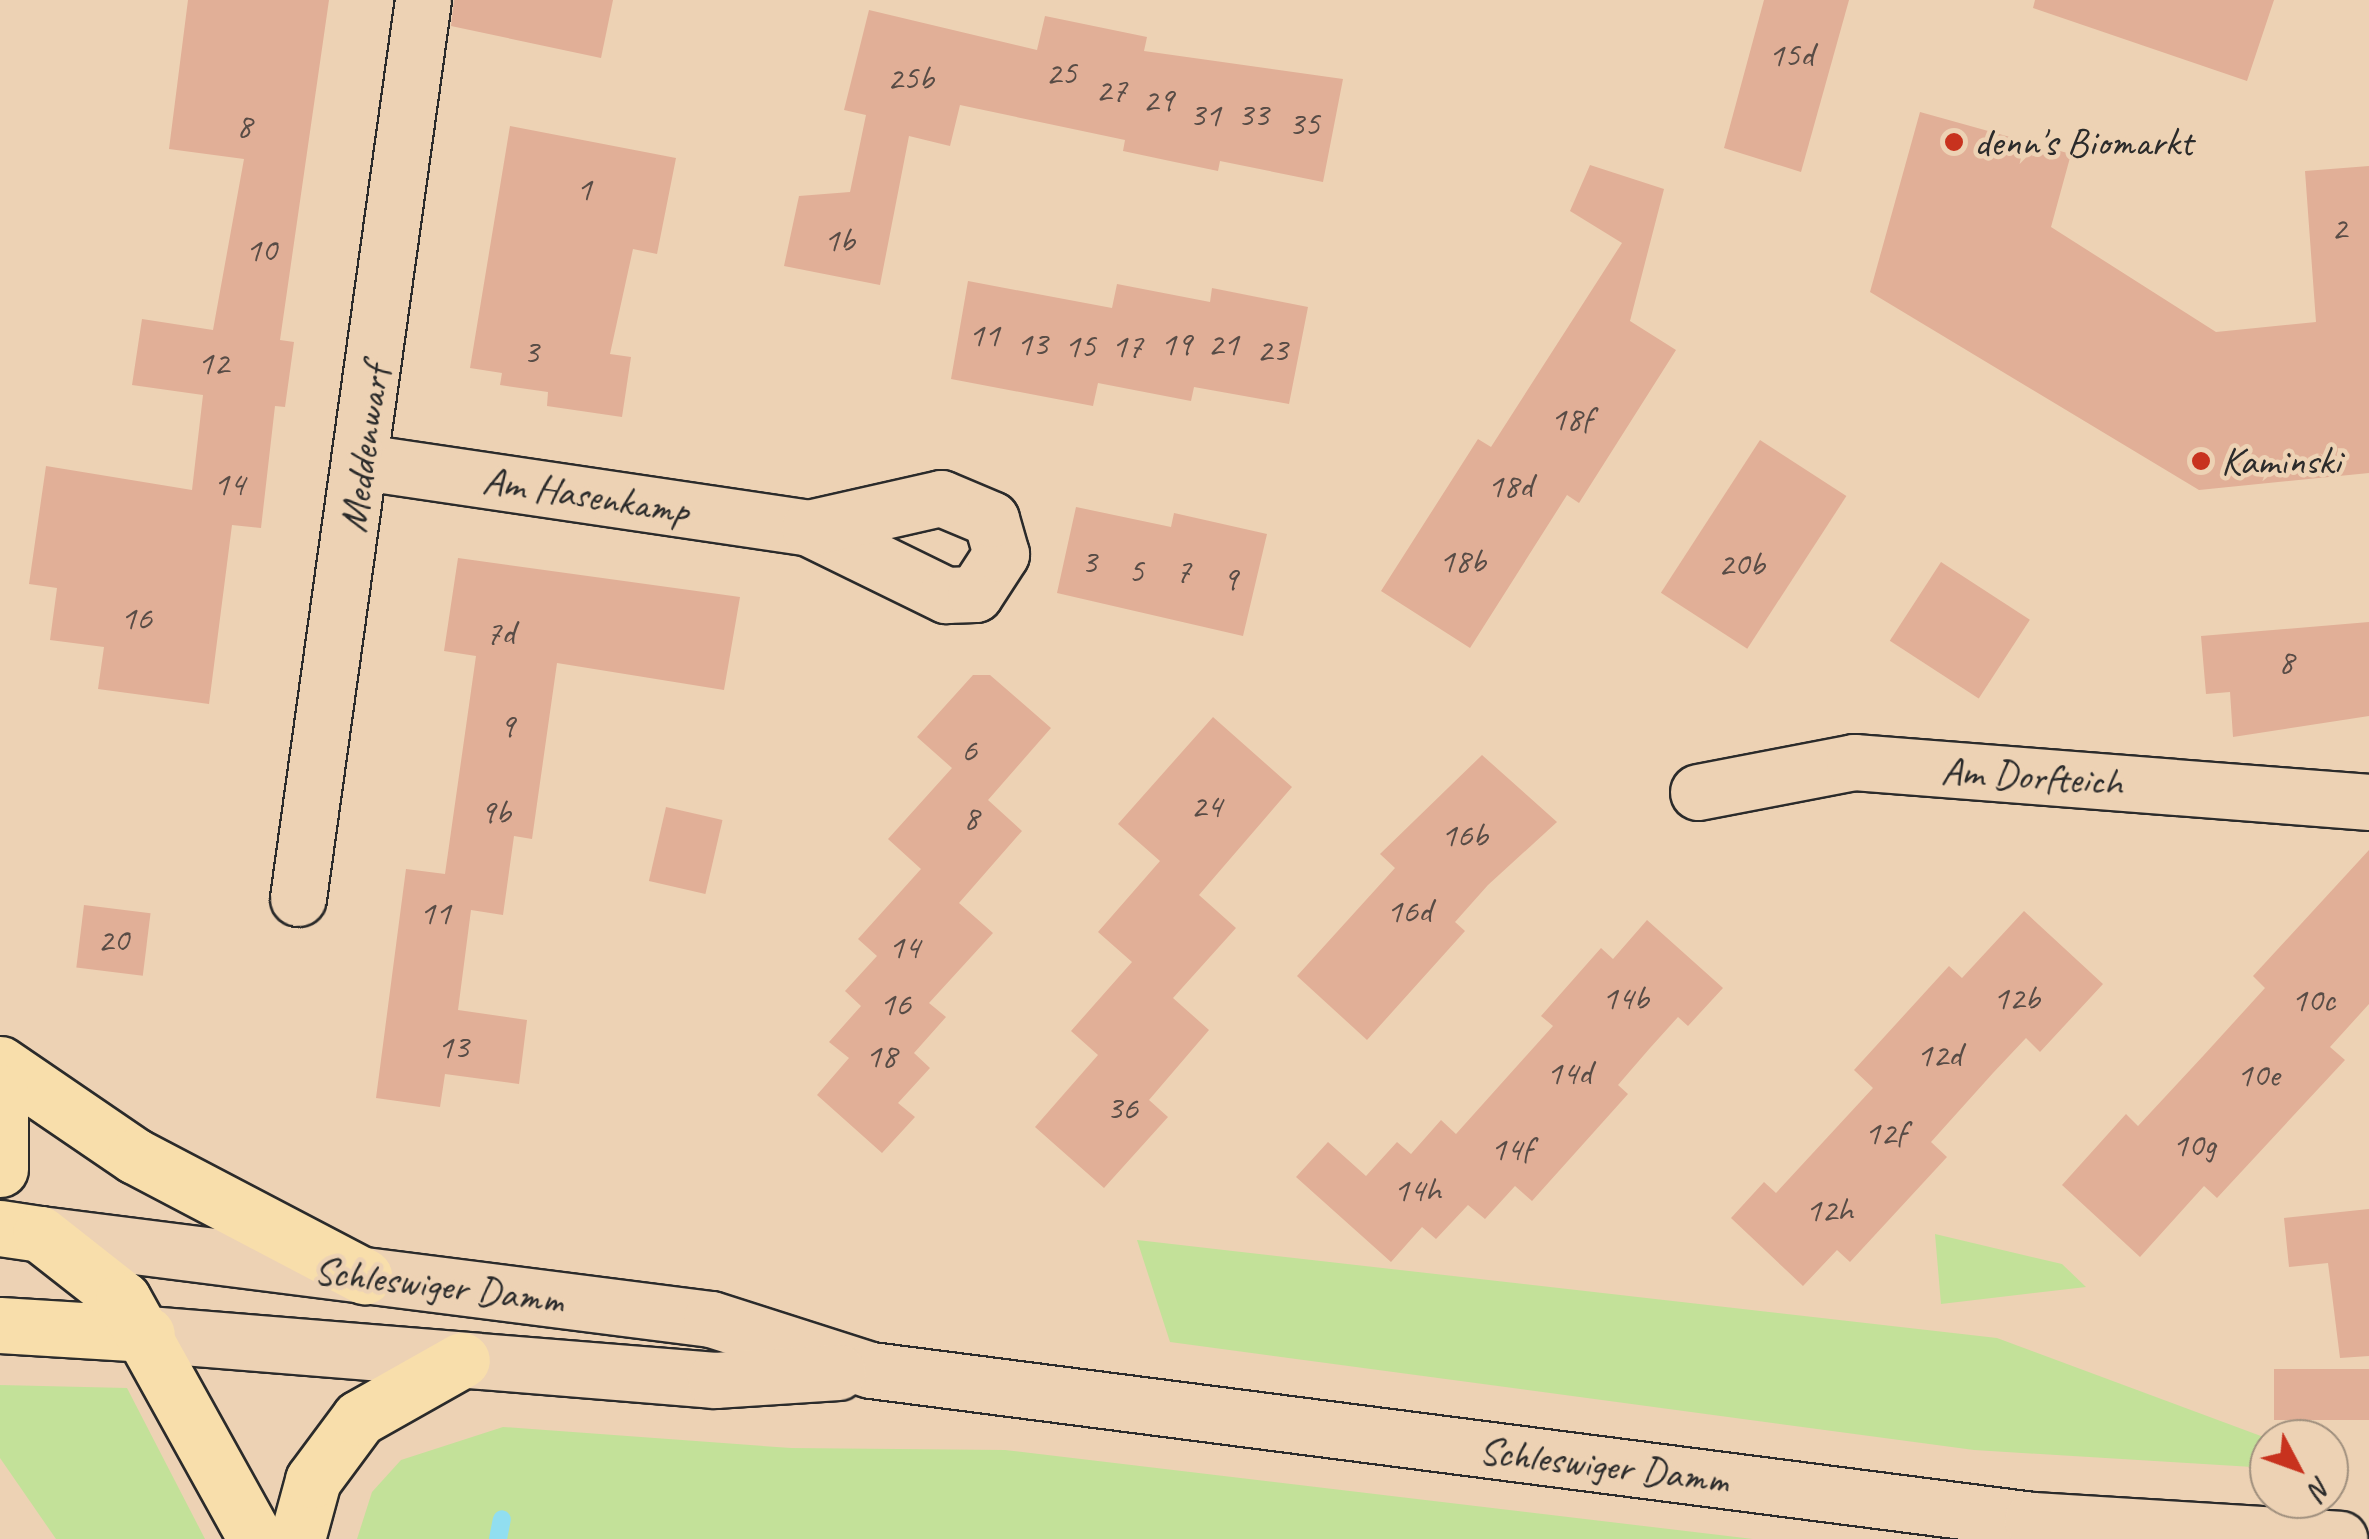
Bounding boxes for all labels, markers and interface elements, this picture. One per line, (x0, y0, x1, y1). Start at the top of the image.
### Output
house number: 15d (1768, 34, 1814, 76)
house number: 25 (1045, 52, 1077, 94)
house number: 25b (887, 57, 933, 99)
house number: 27 (1095, 69, 1127, 111)
house number: 29 (1142, 79, 1174, 121)
house number: 31 (1189, 94, 1221, 136)
house number: 33 (1237, 94, 1269, 136)
house number: 35 (1288, 103, 1320, 145)
house number: 8 (236, 105, 252, 147)
place label: denn's Biomarkt (1974, 118, 2191, 166)
marker: denn's Biomarkt (1943, 131, 1965, 153)
house number: 1 (576, 168, 592, 210)
house number: 2 (2331, 207, 2347, 249)
house number: 1b (824, 219, 854, 261)
house number: 10 (245, 229, 277, 271)
house number: 11 (968, 314, 1000, 356)
house number: 13 (1016, 323, 1048, 365)
house number: 19 (1160, 323, 1192, 365)
house number: 21 (1207, 323, 1239, 365)
house number: 15 (1064, 325, 1096, 367)
house number: 17 (1111, 325, 1143, 367)
house number: 23 (1256, 329, 1288, 371)
house number: 3 (523, 331, 539, 373)
house number: 12 (197, 342, 229, 384)
street label: Meddenwarf (329, 363, 399, 535)
house number: 18f (1550, 398, 1592, 440)
place label: Kaminski (2221, 437, 2340, 485)
marker: Kaminski (2190, 450, 2212, 472)
street label: Am Hasenkamp (481, 455, 691, 535)
house number: 14 (213, 463, 245, 505)
house number: 18d (1487, 465, 1533, 507)
house number: 18b (1439, 540, 1485, 582)
house number: 3 (1081, 541, 1097, 583)
house number: 20b (1718, 543, 1764, 585)
house number: 5 (1128, 550, 1144, 592)
house number: 7 (1175, 550, 1191, 592)
house number: 9 (1222, 558, 1238, 600)
house number: 16 (120, 597, 152, 639)
house number: 7d (485, 612, 515, 654)
house number: 8 (2278, 641, 2294, 683)
house number: 9 (499, 705, 515, 747)
house number: 6 (961, 729, 977, 771)
street label: Am Dorfteich (1940, 746, 2124, 806)
house number: 24 (1190, 785, 1222, 827)
house number: 9b (480, 791, 510, 833)
house number: 8 (963, 797, 979, 839)
house number: 16b (1441, 814, 1487, 856)
house number: 16d (1386, 890, 1432, 932)
house number: 11 (419, 892, 451, 934)
house number: 20 (97, 919, 129, 961)
house number: 14 (888, 926, 920, 968)
house number: 14b (1602, 977, 1648, 1019)
house number: 12b (1993, 977, 2039, 1019)
house number: 10c (2291, 979, 2335, 1021)
house number: 16 (879, 983, 911, 1025)
house number: 13 (437, 1026, 469, 1068)
house number: 12d (1916, 1034, 1962, 1076)
house number: 18 (865, 1035, 897, 1077)
house number: 14d (1546, 1052, 1592, 1094)
house number: 10e (2237, 1054, 2279, 1096)
house number: 36 (1106, 1087, 1138, 1129)
house number: 12f (1864, 1112, 1906, 1154)
house number: 10g (2172, 1124, 2216, 1166)
house number: 14f (1490, 1128, 1532, 1170)
house number: 14h (1393, 1169, 1441, 1211)
house number: 12h (1805, 1189, 1853, 1231)
street label: Schleswiger Damm (311, 1246, 567, 1324)
north arrow (2249, 1419, 2349, 1519)
street label: Schleswiger Damm (1476, 1426, 1732, 1504)
text: N (2302, 1470, 2339, 1506)

